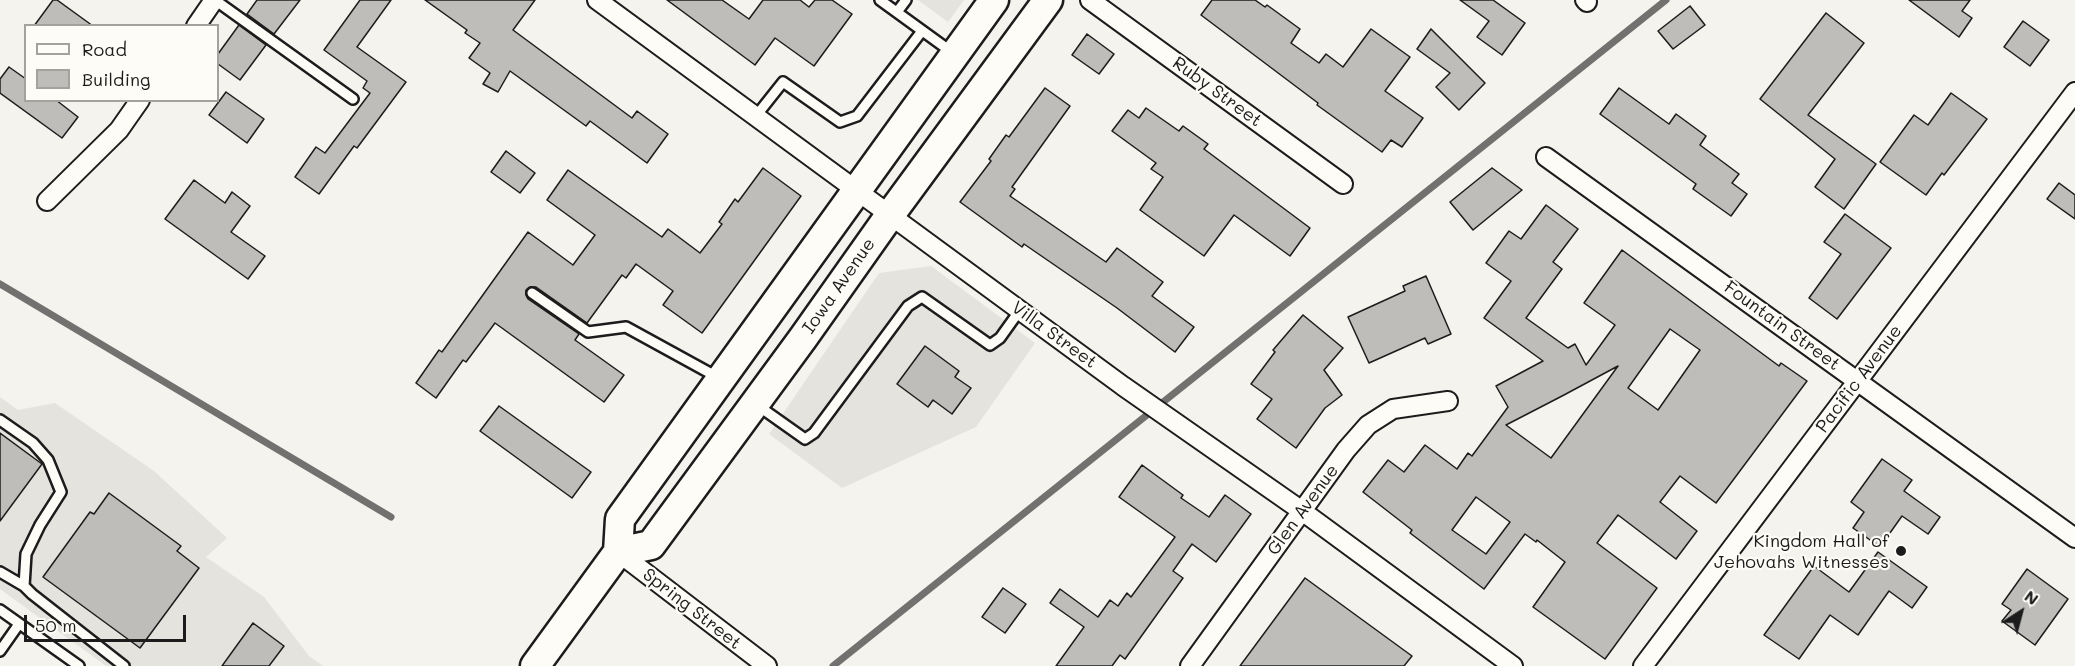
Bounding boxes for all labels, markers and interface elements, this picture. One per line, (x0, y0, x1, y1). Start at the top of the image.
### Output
legend (24, 24, 219, 102)
text: Road (82, 37, 127, 61)
street label: Ruby Street (1168, 52, 1266, 132)
text: Building (82, 67, 150, 91)
street label: Iowa Avenue (798, 234, 880, 338)
street label: Fountain Street (1720, 277, 1844, 375)
street label: Villa Street (1007, 297, 1101, 373)
street label: Pacific Avenue (1811, 321, 1907, 437)
street label: Glen Avenue (1263, 460, 1343, 560)
place label: Kingdom Hall of Jehovahs Witnesses (1714, 530, 1889, 572)
marker: Kingdom Hall of Jehovahs Witnesses (1894, 544, 1908, 558)
street label: Spring Street (638, 564, 746, 654)
north arrow (1991, 582, 2051, 642)
text: N (2021, 585, 2043, 609)
scale bar (27, 603, 189, 641)
text: 50 m (35, 613, 77, 637)

